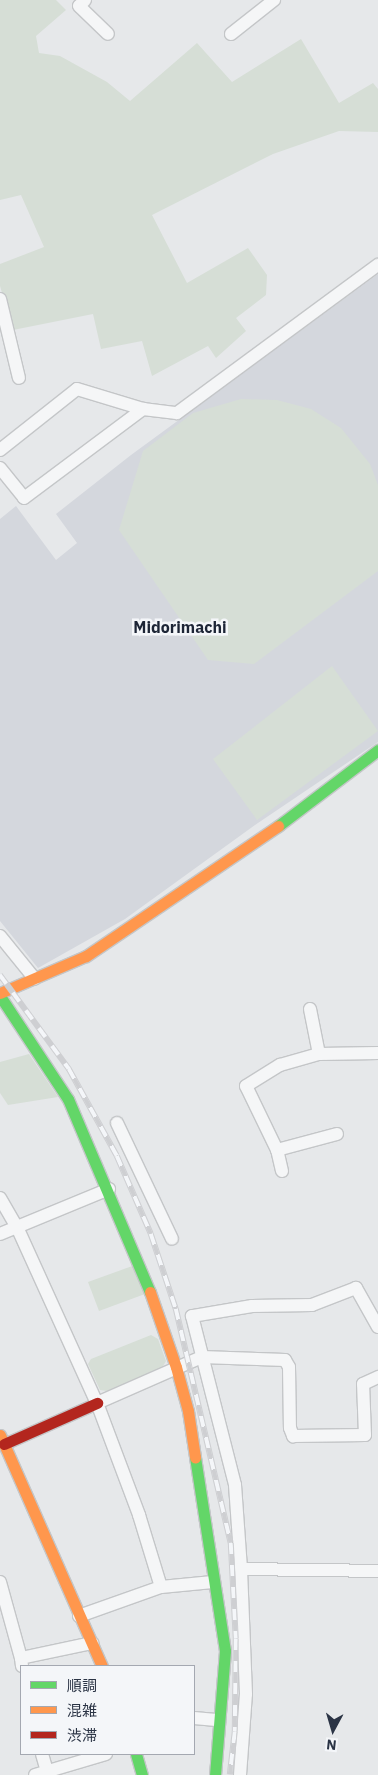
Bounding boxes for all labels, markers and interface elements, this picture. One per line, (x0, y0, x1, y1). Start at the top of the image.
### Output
district label: Midorimachi (133, 617, 227, 637)
legend (20, 1665, 195, 1755)
text: 順調 (67, 1676, 97, 1695)
text: 混雑 (67, 1701, 97, 1720)
north arrow (308, 1705, 358, 1755)
text: 渋滞 (67, 1726, 97, 1745)
text: N (325, 1735, 337, 1754)

